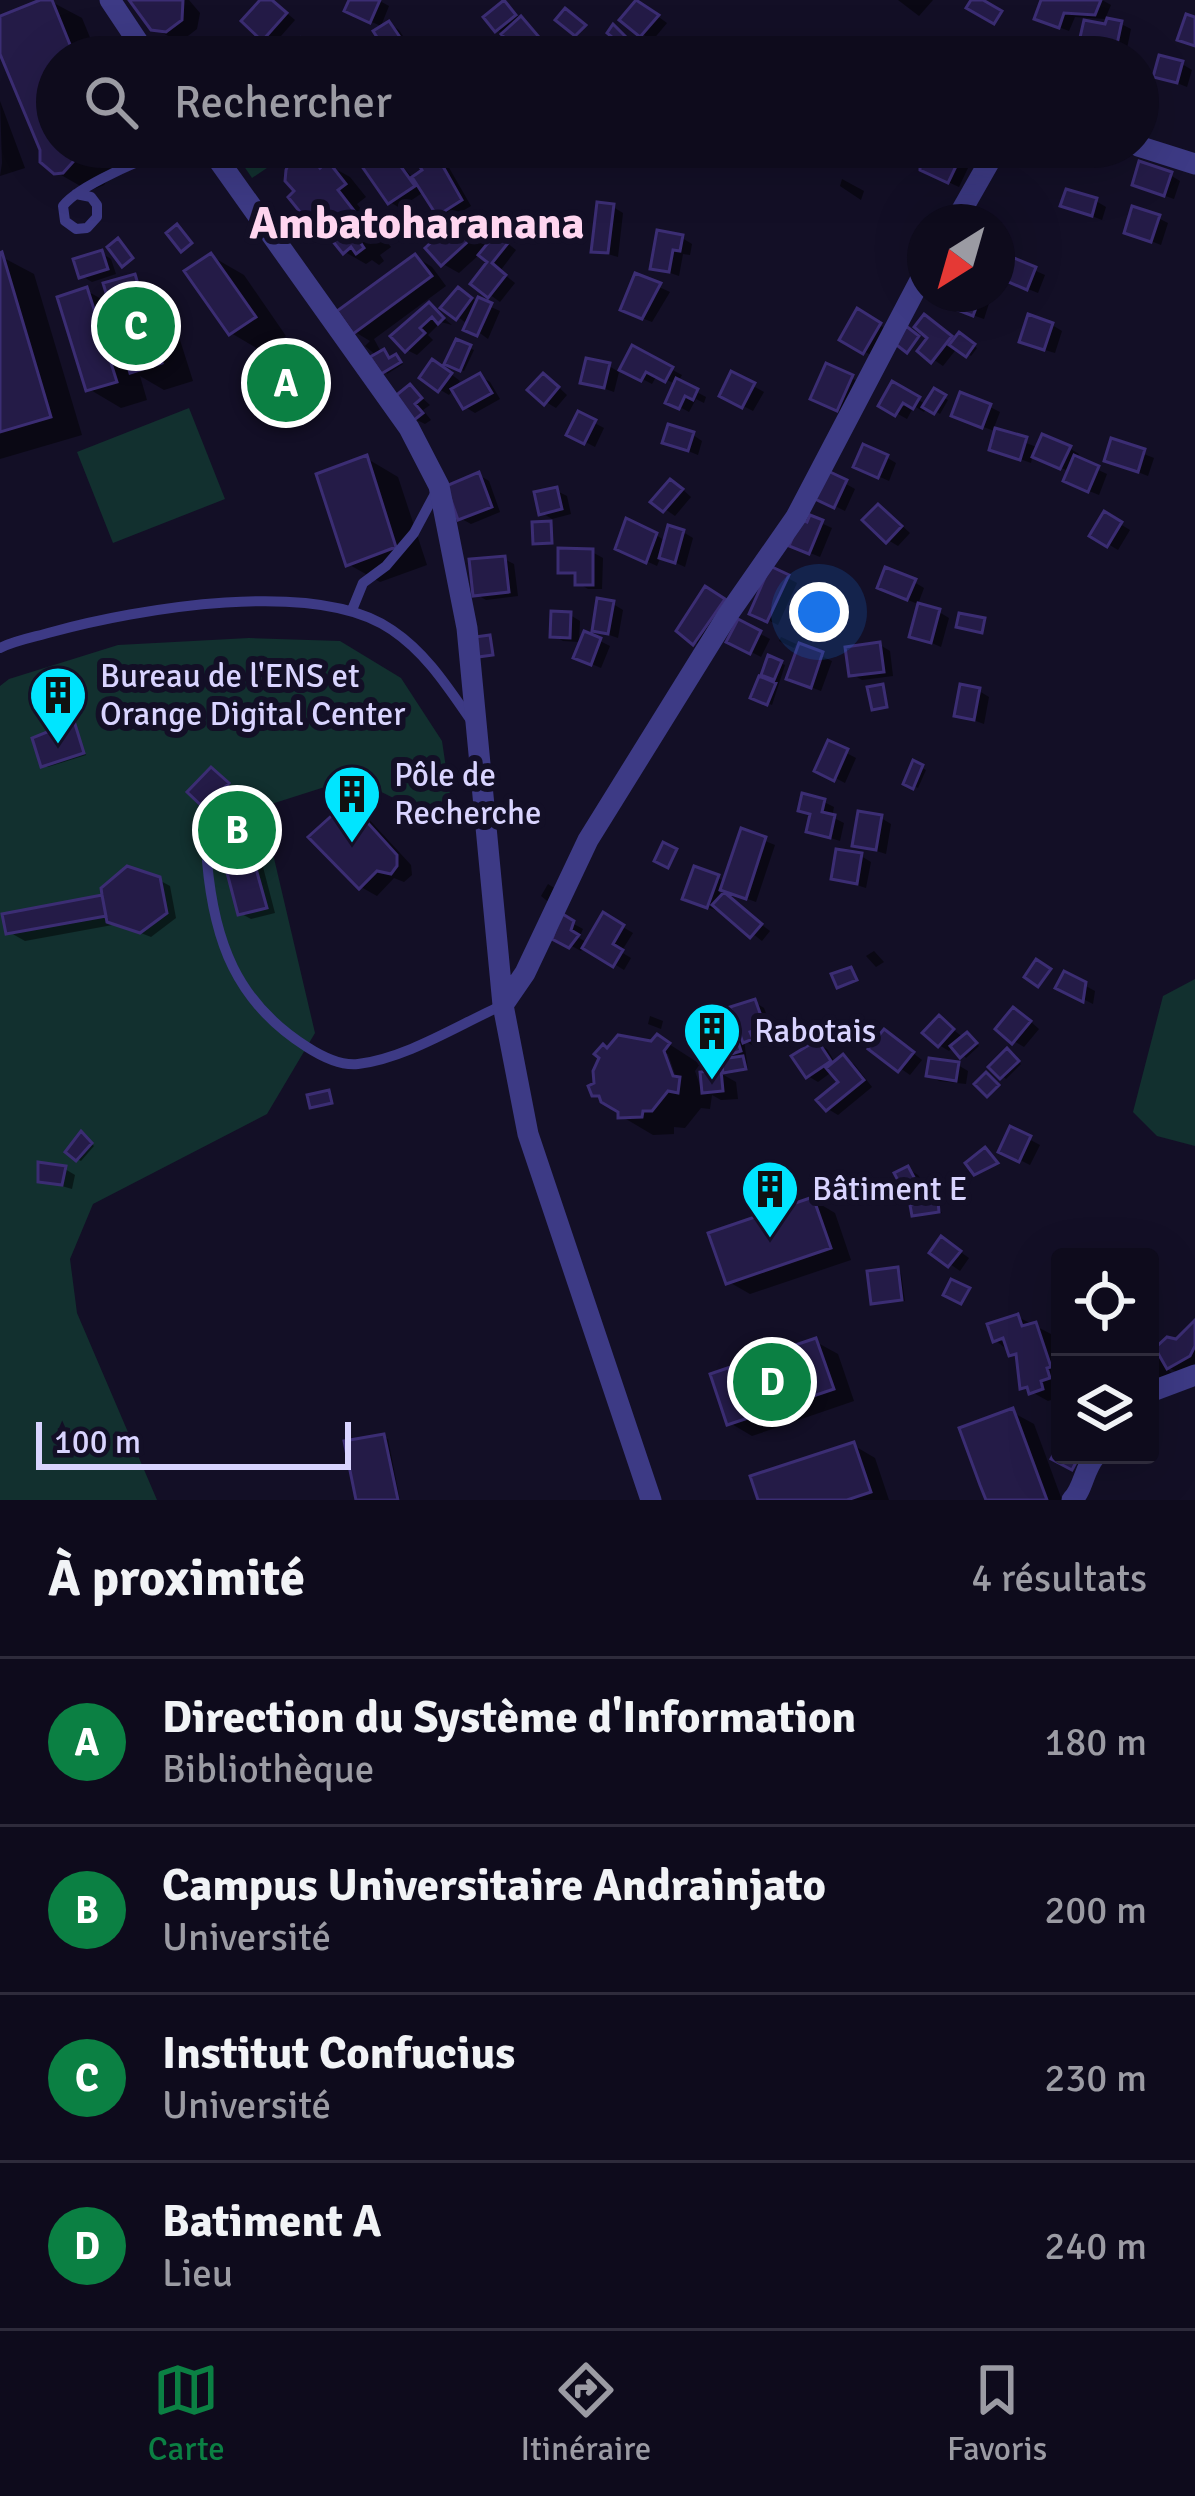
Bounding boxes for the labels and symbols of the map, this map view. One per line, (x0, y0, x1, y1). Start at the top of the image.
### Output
district label: Ambatoharanana (249, 196, 585, 251)
north arrow (907, 204, 1015, 312)
pin: C (97, 281, 175, 371)
pin: A (247, 338, 325, 428)
your location (789, 582, 849, 642)
place label: Bureau de l'ENS et Orange Digital Center (100, 656, 405, 735)
building icon: Bureau de l'ENS et Orange Digital Center (27, 664, 89, 746)
place label: Pôle de Recherche (394, 755, 542, 834)
building icon: Pôle de Recherche (321, 763, 383, 845)
pin: B (198, 785, 276, 875)
building icon: Rabotais (681, 1000, 743, 1082)
place label: Rabotais (754, 1011, 876, 1052)
building icon: Bâtiment E (739, 1158, 801, 1240)
place label: Bâtiment E (812, 1169, 967, 1210)
pin: D (733, 1337, 811, 1427)
scale bar (36, 1416, 351, 1469)

